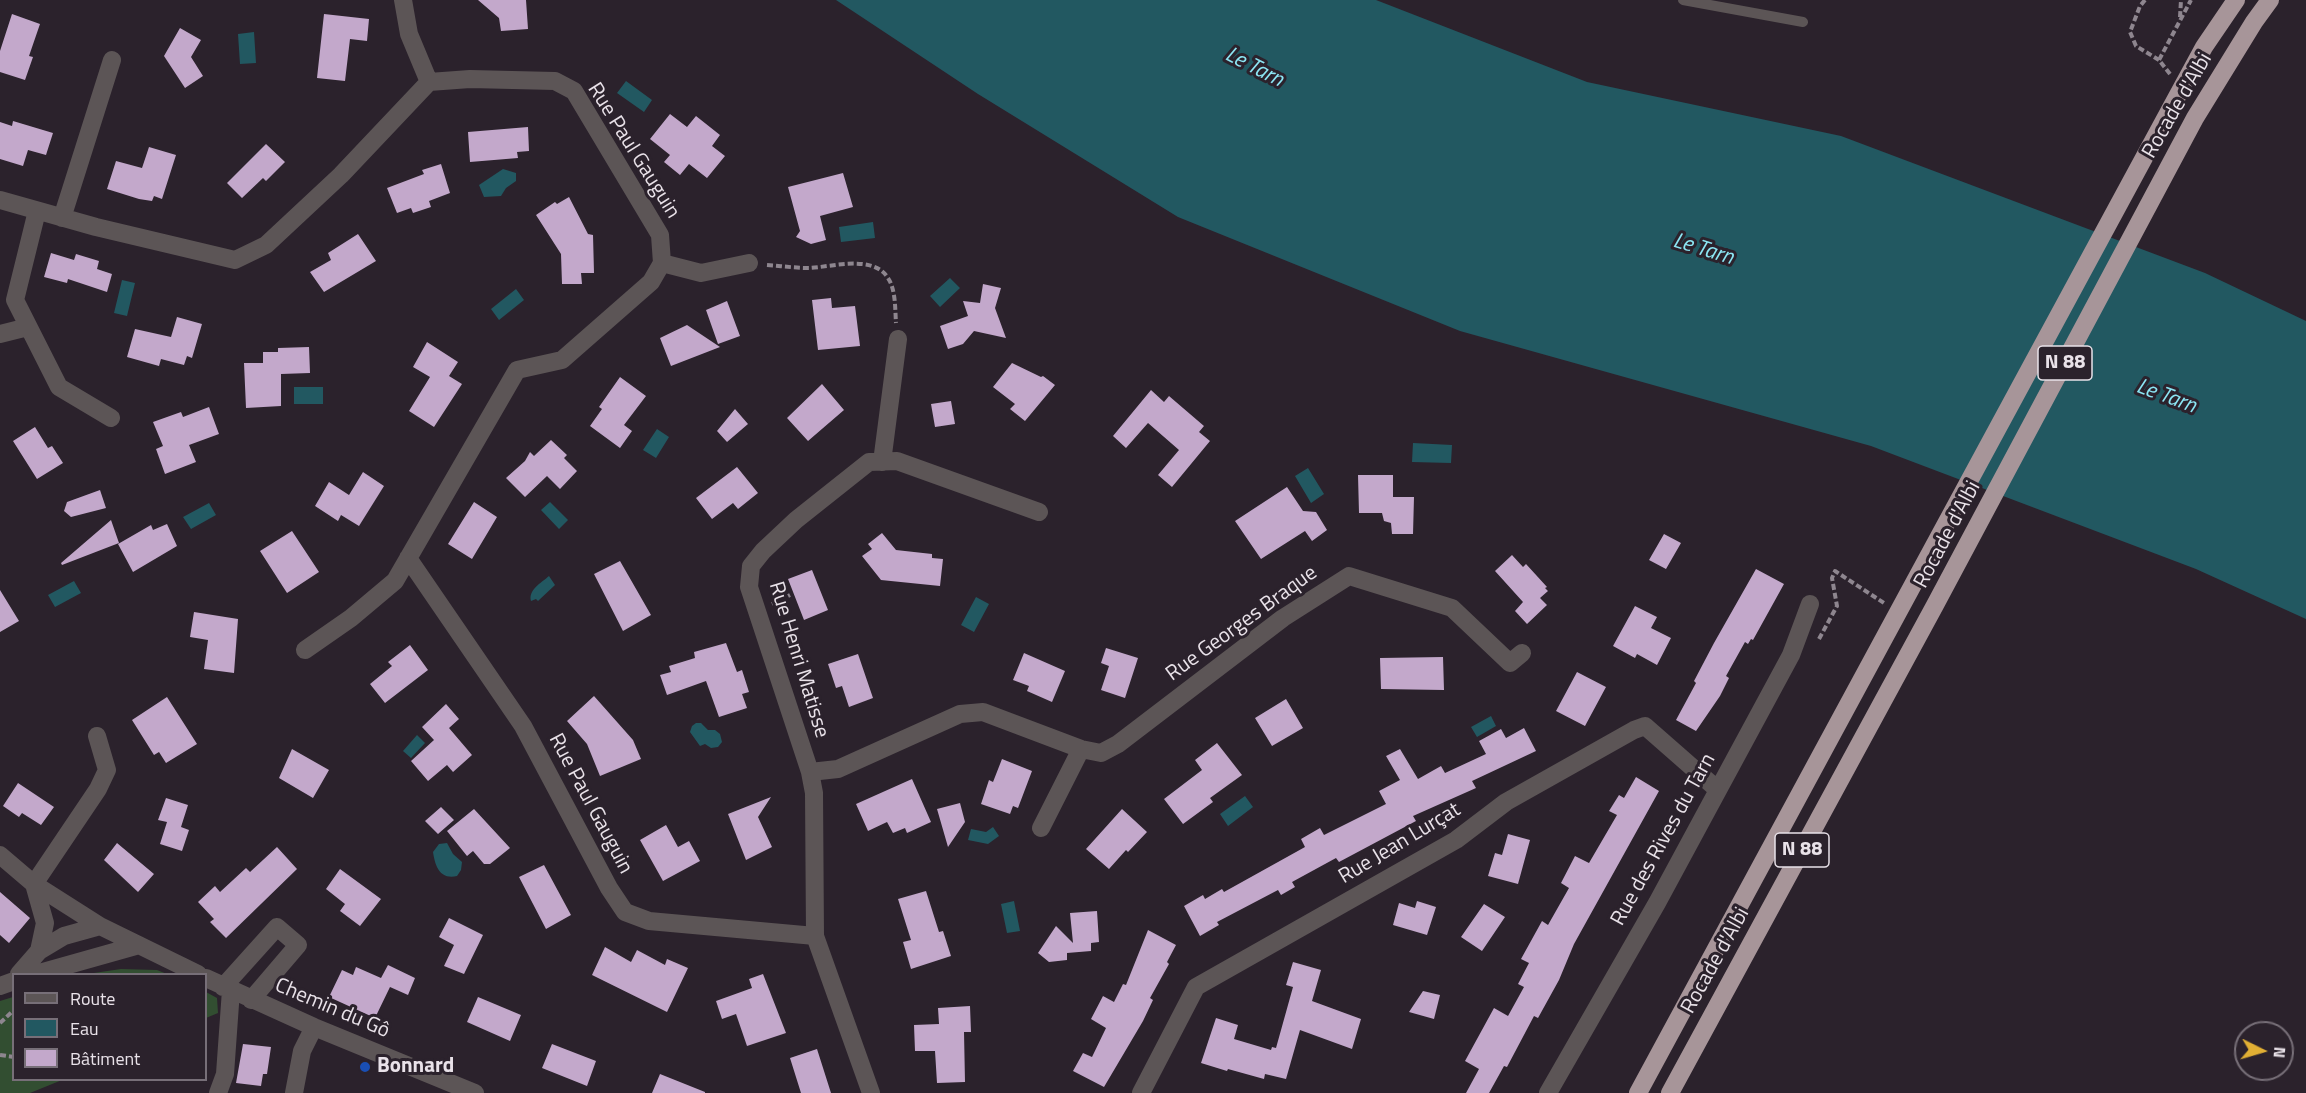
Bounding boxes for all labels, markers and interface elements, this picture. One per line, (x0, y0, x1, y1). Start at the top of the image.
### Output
water label: Le Tarn (1221, 42, 1287, 94)
street label: Rocade d'Albi (2138, 49, 2218, 163)
street label: Rue Paul Gauguin (581, 79, 685, 223)
water label: Le Tarn (1670, 228, 1736, 272)
road number: N 88 (2038, 346, 2092, 380)
water label: Le Tarn (2132, 374, 2200, 420)
street label: Rocade d'Albi (1909, 477, 1987, 593)
street label: Rue Georges Braque (1162, 561, 1322, 687)
street label: Rue Henri Matisse (762, 579, 834, 741)
street label: Rue Paul Gauguin (542, 730, 638, 878)
street label: Rue des Rives du Tarn (1606, 750, 1722, 930)
street label: Rue Jean Lurçat (1335, 798, 1465, 890)
road number: N 88 (1775, 833, 1829, 867)
street label: Rocade d'Albi (1677, 904, 1755, 1018)
legend (12, 973, 207, 1081)
street label: Chemin du Gô (271, 974, 393, 1044)
text: Route (70, 985, 115, 1012)
text: Eau (70, 1015, 99, 1042)
north arrow (2234, 1021, 2294, 1081)
text: Bâtiment (70, 1045, 140, 1072)
text: N (2268, 1046, 2292, 1059)
place label: Bonnard (377, 1054, 454, 1080)
marker: Bonnard (358, 1060, 372, 1074)

